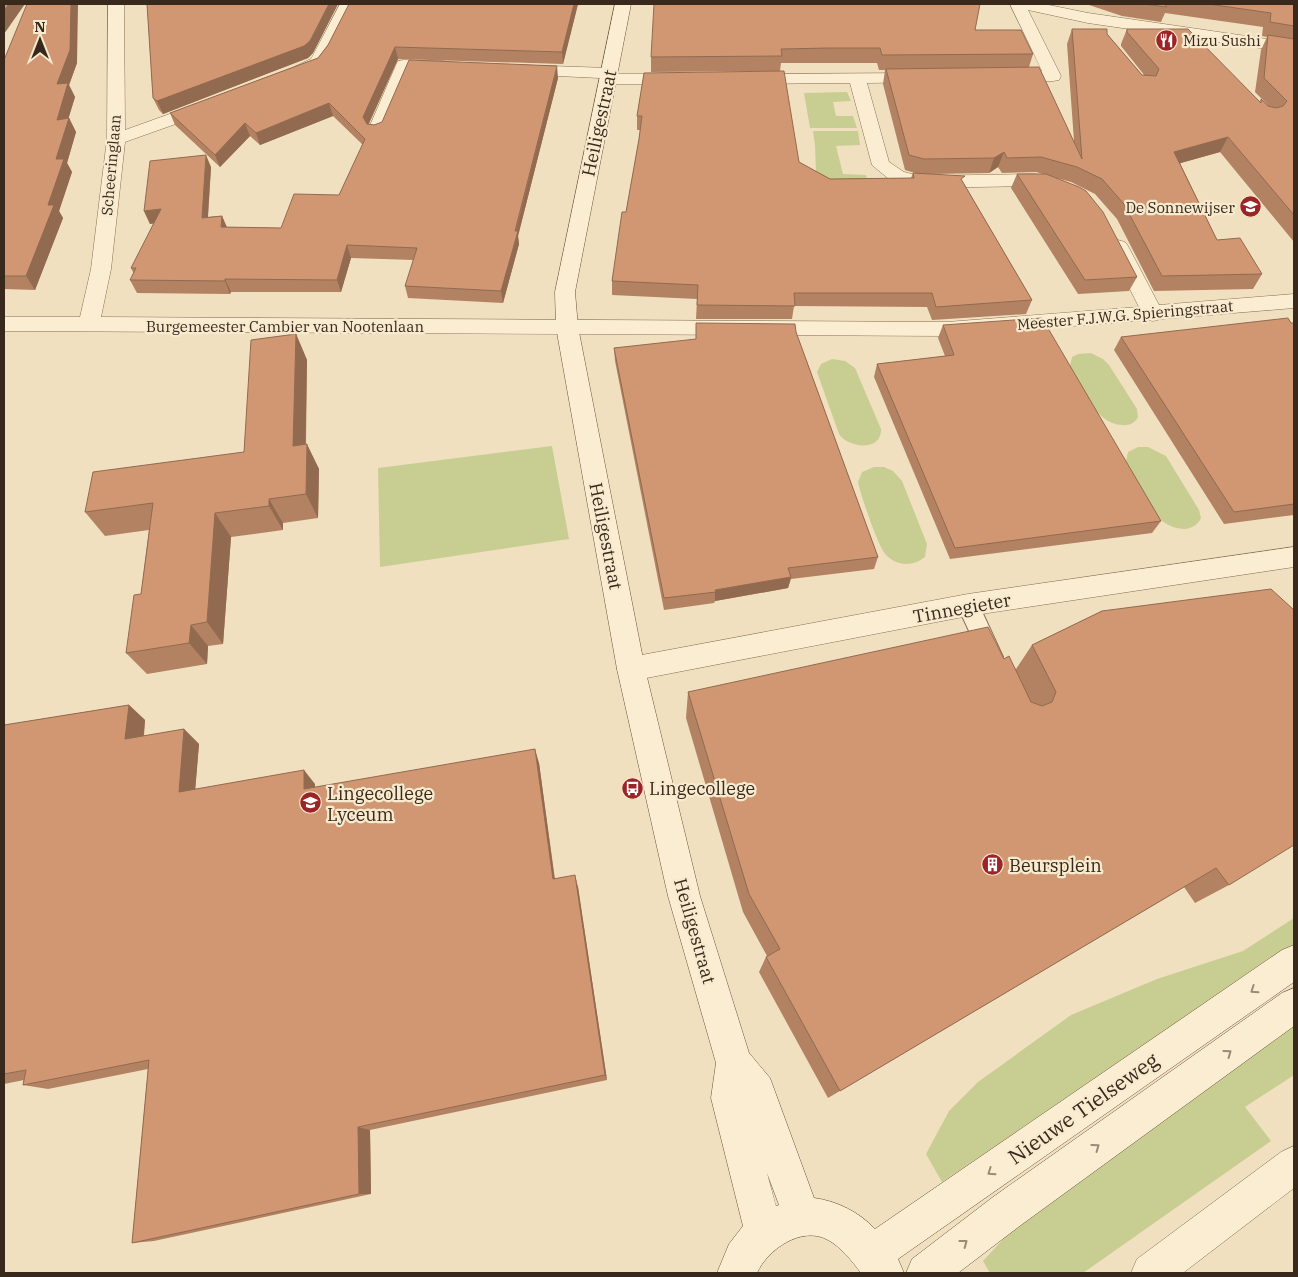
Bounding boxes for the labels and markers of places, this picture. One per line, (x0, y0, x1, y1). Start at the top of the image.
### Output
restaurant icon: Mizu Sushi (1155, 28, 1179, 52)
place label: Mizu Sushi (1183, 31, 1261, 50)
school or university icon: De Sonnewijser (1239, 195, 1263, 219)
place label: De Sonnewijser (1125, 198, 1235, 217)
bus stop icon: Lingecollege (621, 776, 645, 800)
place label: Lingecollege (649, 777, 755, 800)
place label: Lingecollege Lyceum (327, 782, 433, 826)
school or university icon: Lingecollege Lyceum (299, 791, 323, 815)
building icon: Beursplein (981, 853, 1005, 877)
place label: Beursplein (1009, 854, 1102, 877)

